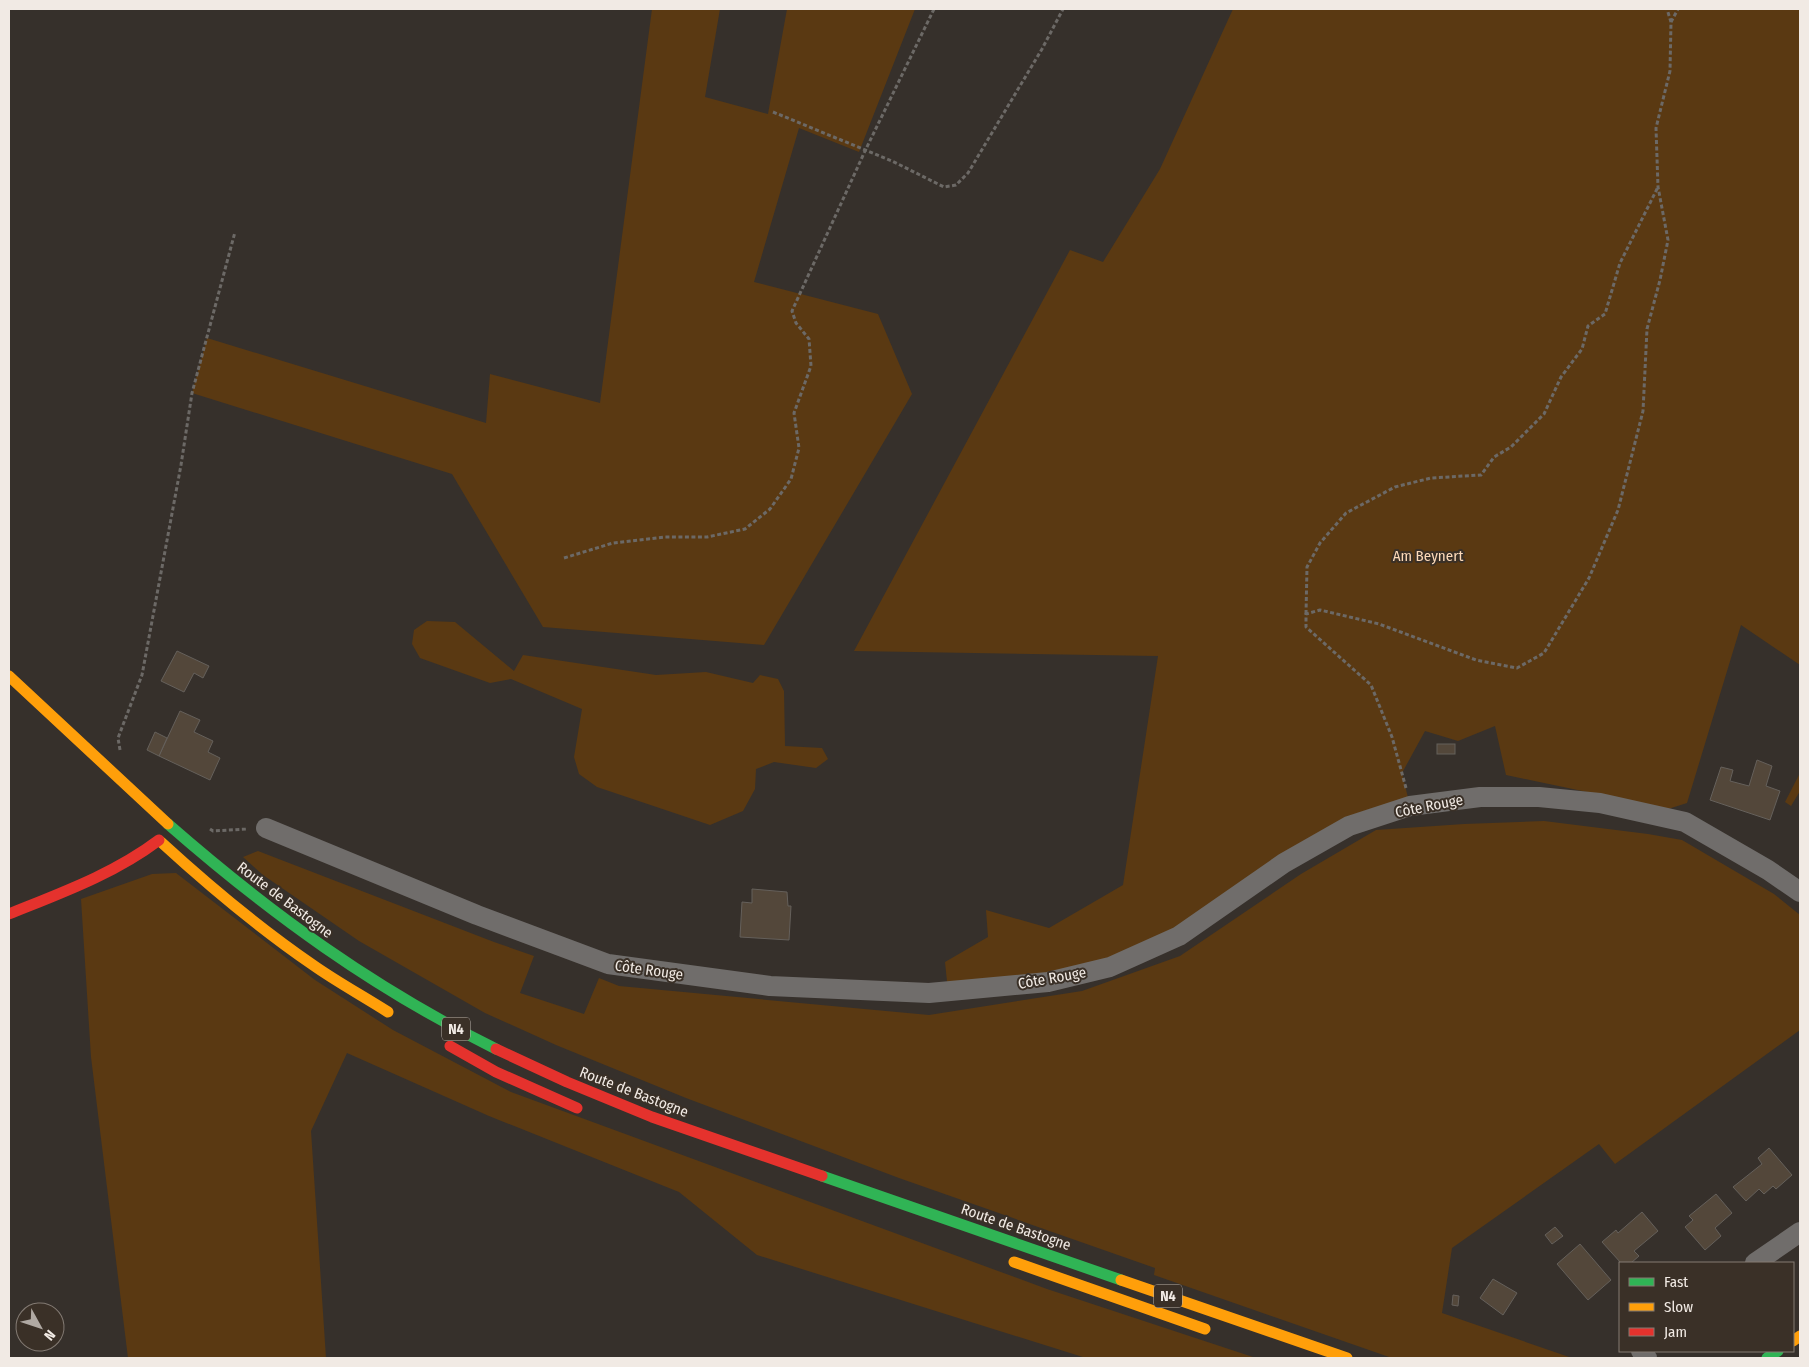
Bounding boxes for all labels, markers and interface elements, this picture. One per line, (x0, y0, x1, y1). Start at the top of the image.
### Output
park label: Am Beynert (1393, 547, 1463, 565)
street label: Côte Rouge (1394, 791, 1464, 821)
street label: Route de Bastogne (234, 858, 336, 942)
street label: Côte Rouge (614, 956, 684, 984)
street label: Côte Rouge (1017, 963, 1087, 993)
road number: N4 (442, 1018, 470, 1040)
street label: Route de Bastogne (577, 1063, 691, 1121)
street label: Route de Bastogne (959, 1200, 1073, 1254)
legend (1619, 1262, 1794, 1352)
text: Fast (1664, 1273, 1688, 1291)
road number: N4 (1154, 1284, 1182, 1308)
text: Slow (1664, 1298, 1693, 1316)
north arrow (15, 1302, 65, 1352)
text: Jam (1664, 1323, 1687, 1341)
text: N (40, 1326, 59, 1344)

